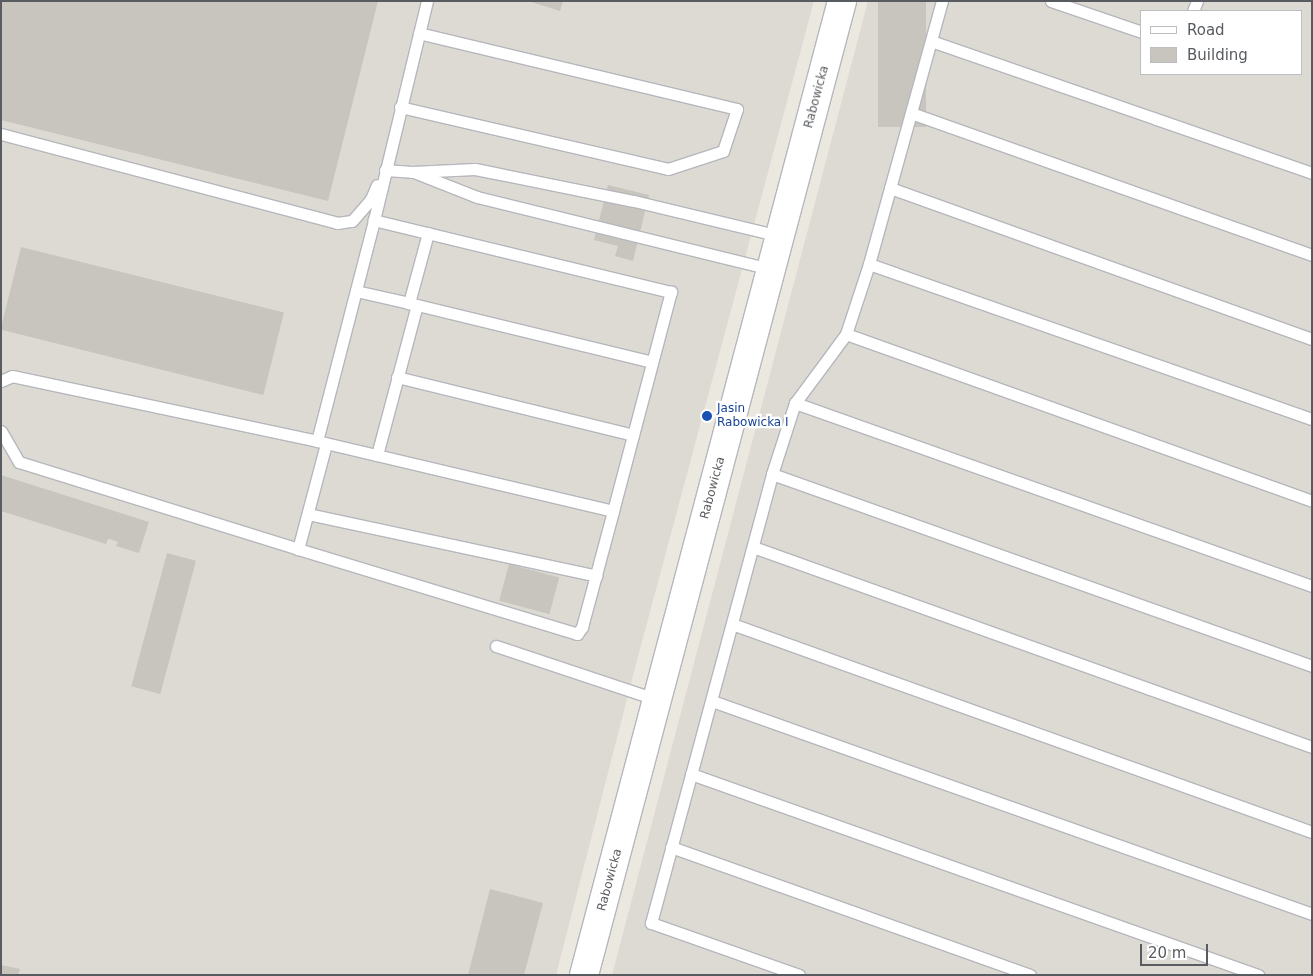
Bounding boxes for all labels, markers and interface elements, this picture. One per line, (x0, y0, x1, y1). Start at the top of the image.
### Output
legend (1140, 10, 1303, 75)
text: Road (1187, 21, 1225, 39)
text: Building (1187, 46, 1248, 64)
street label: Rabowicka (802, 64, 832, 130)
place label: Jasin Rabowicka I (717, 402, 789, 430)
marker: Jasin Rabowicka I (701, 410, 713, 422)
street label: Rabowicka (698, 455, 728, 521)
street label: Rabowicka (595, 847, 625, 913)
scale bar (1143, 934, 1210, 966)
text: 20 m (1148, 944, 1186, 962)

